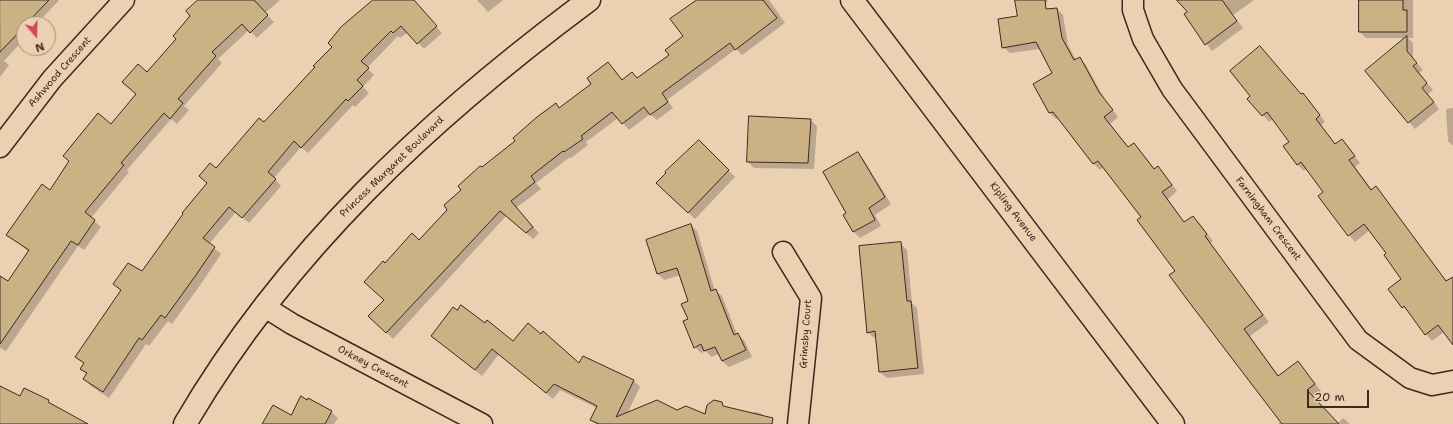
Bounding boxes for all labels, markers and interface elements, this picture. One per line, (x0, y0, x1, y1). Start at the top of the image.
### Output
north arrow (16, 16, 56, 56)
street label: Ashwood Crescent (26, 34, 94, 110)
text: N (33, 38, 46, 55)
street label: Princess Margaret Boulevard (338, 114, 446, 220)
street label: Farningham Crescent (1233, 175, 1303, 263)
street label: Kipling Avenue (987, 180, 1039, 244)
street label: Grimsby Court (798, 299, 814, 369)
street label: Orkney Crescent (335, 343, 411, 391)
scale bar (1309, 382, 1371, 408)
text: 20 m (1314, 389, 1345, 405)

